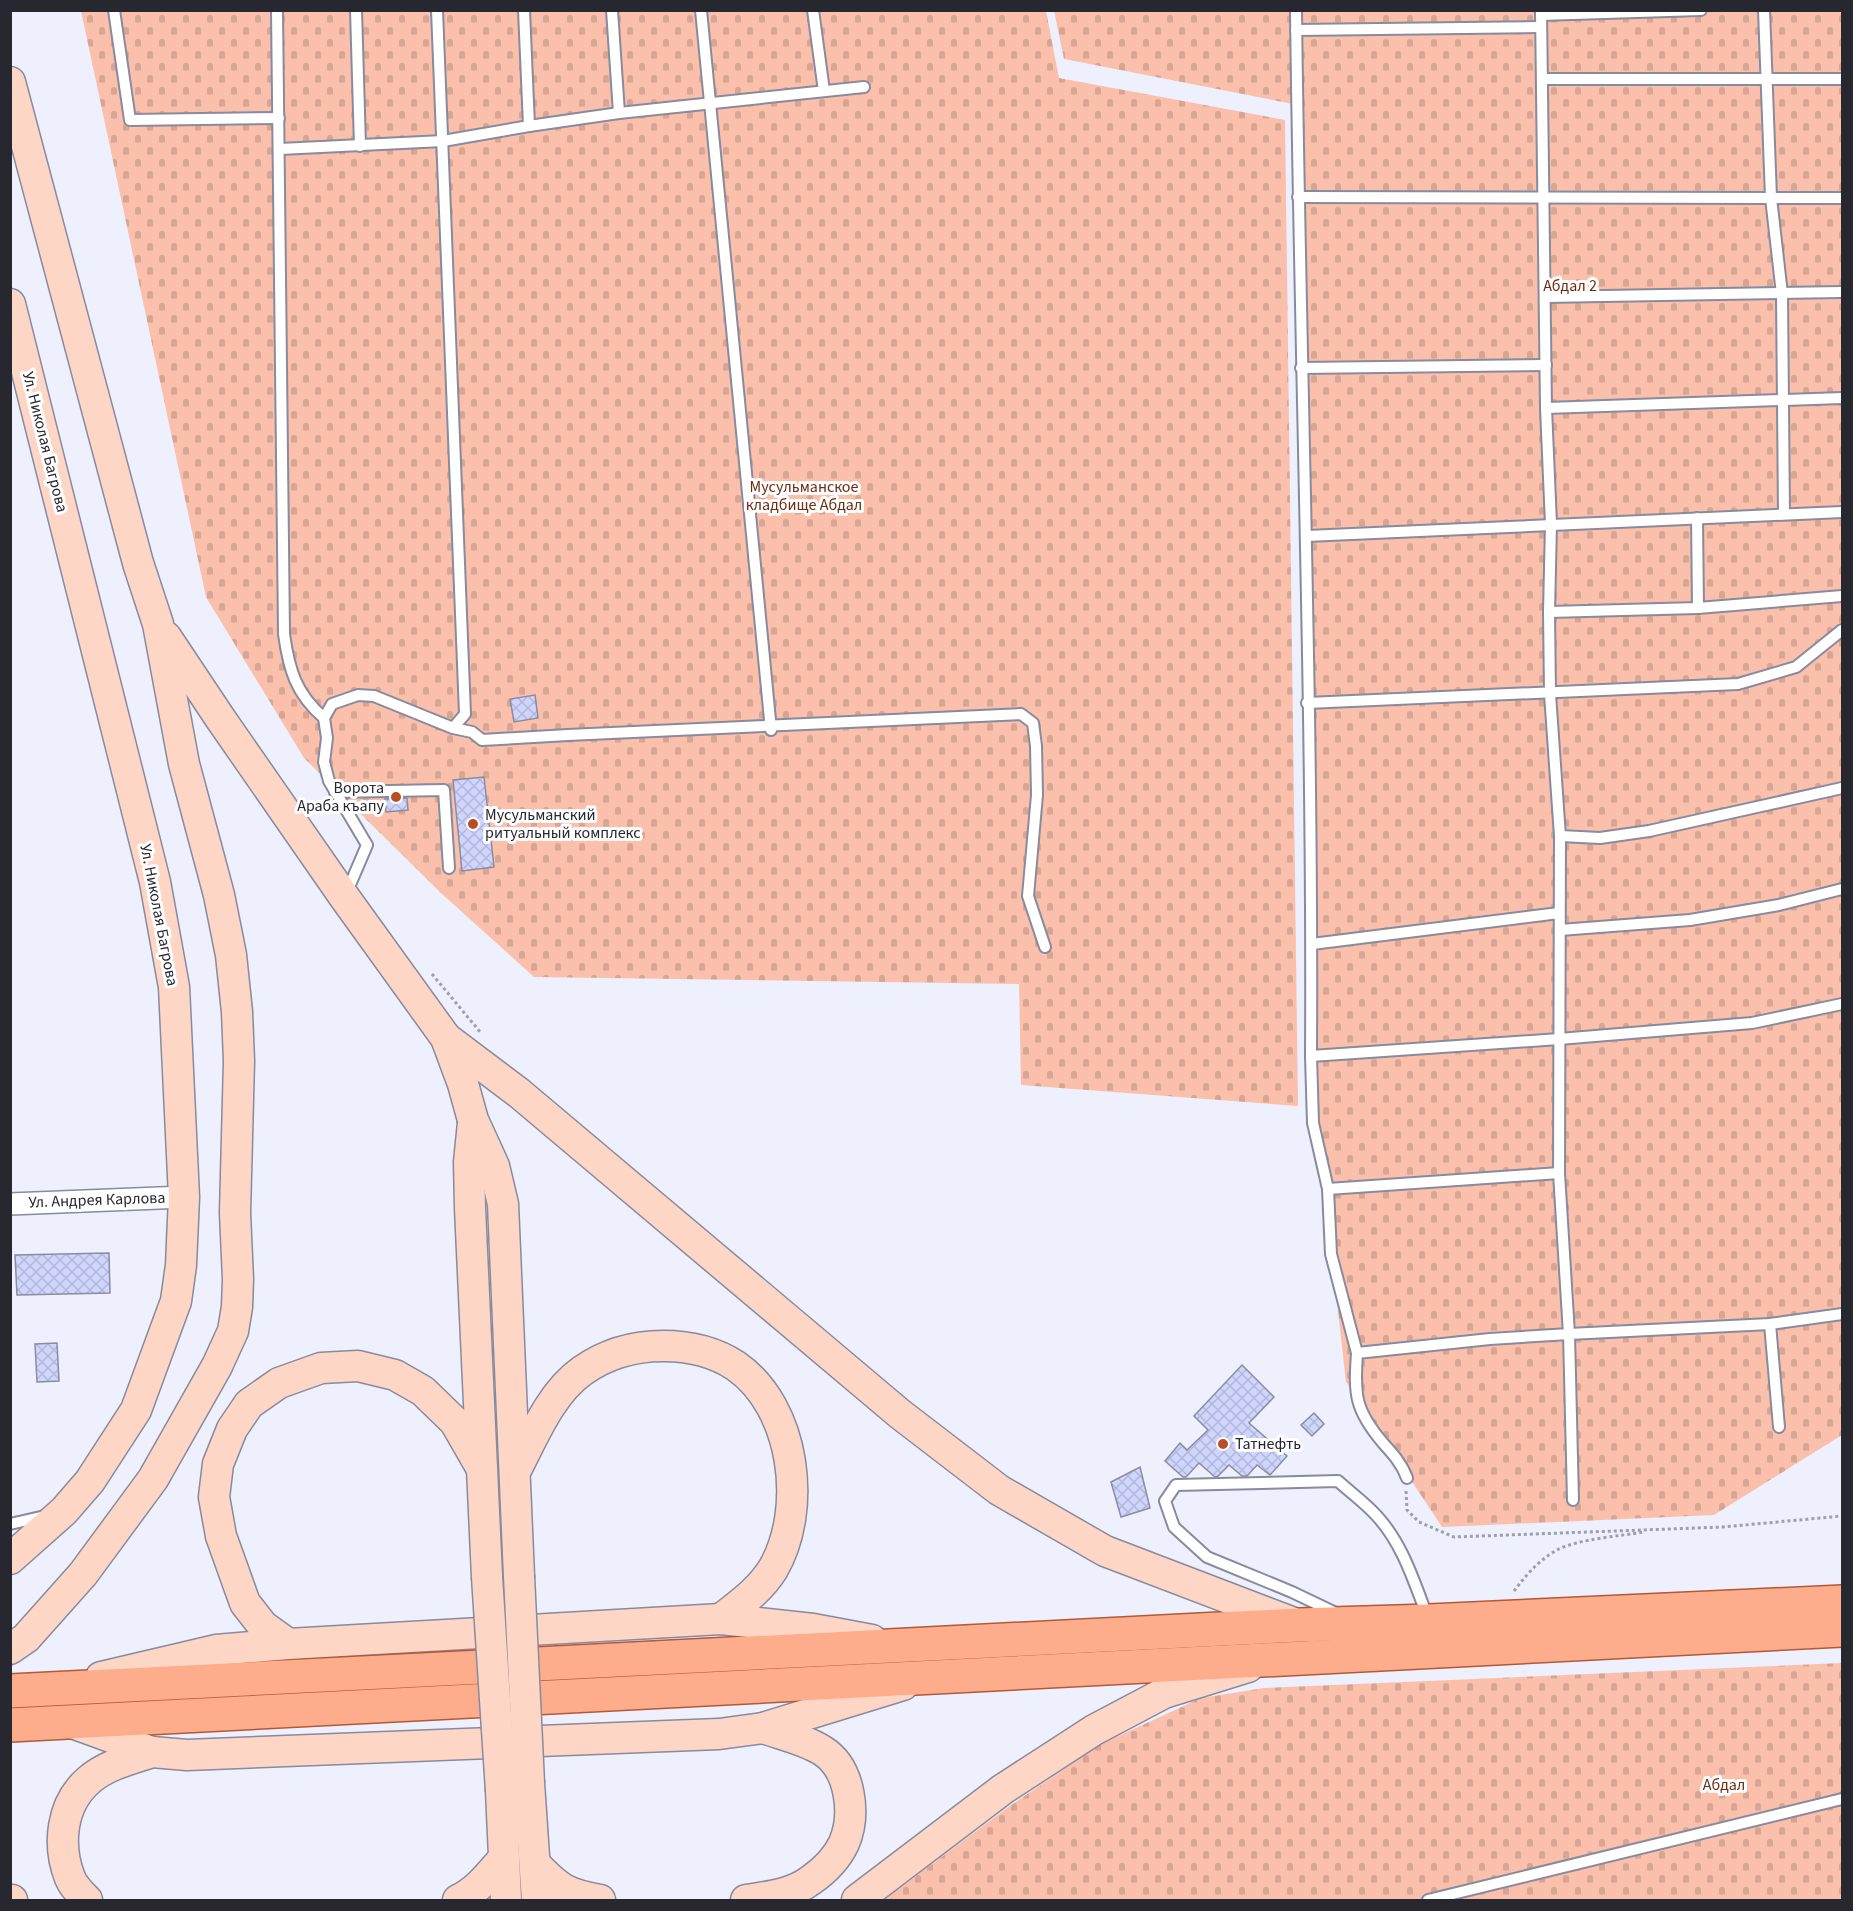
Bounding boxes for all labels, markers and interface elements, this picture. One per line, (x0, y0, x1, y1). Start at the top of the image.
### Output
park label: Абдал 2 (1543, 275, 1597, 297)
street label: Ул. Николая Багрова (17, 369, 73, 515)
park label: Мусульманское кладбище Абдал (746, 476, 862, 516)
place label: Ворота Араба къапу (297, 777, 385, 817)
marker: Ворота Араба къапу (389, 790, 403, 804)
place label: Мусульманский ритуальный комплекс (485, 804, 641, 844)
marker: Мусульманский ритуальный комплекс (466, 817, 480, 831)
street label: Ул. Николая Багрова (134, 842, 184, 988)
street label: Ул. Андрея Карлова (28, 1187, 166, 1213)
place label: Татнефть (1235, 1433, 1301, 1455)
marker: Татнефть (1216, 1437, 1230, 1451)
park label: Абдал (1703, 1774, 1745, 1796)

